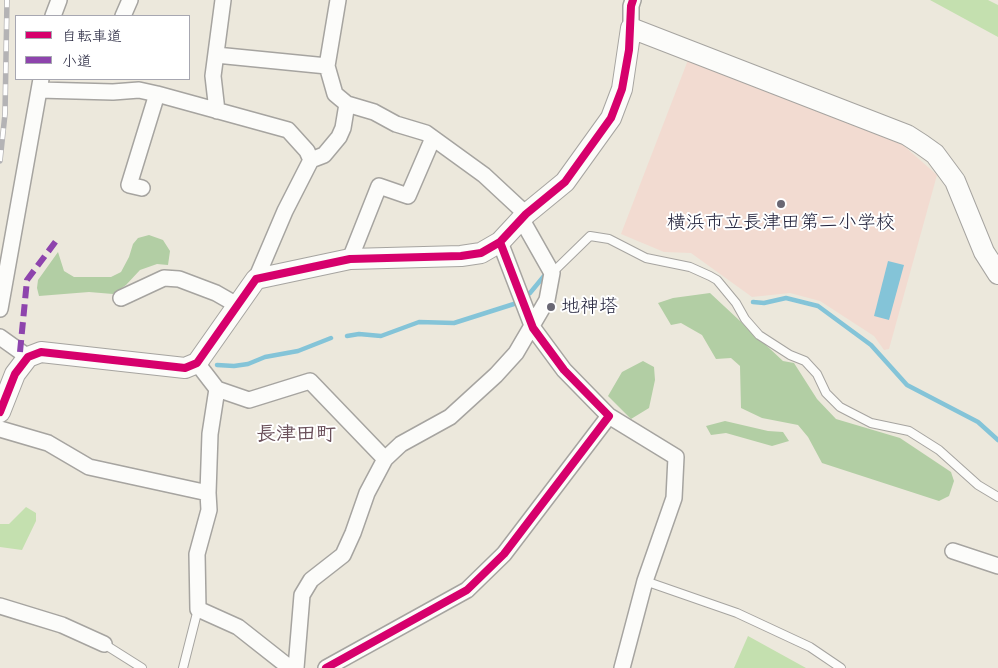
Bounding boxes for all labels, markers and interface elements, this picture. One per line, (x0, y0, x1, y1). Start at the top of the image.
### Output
legend (15, 15, 190, 80)
text: 自転車道 (62, 27, 122, 45)
text: 小道 (62, 52, 92, 70)
marker: 横浜市立長津田第二小学校 (775, 198, 787, 210)
place label: 横浜市立長津田第二小学校 (667, 212, 895, 234)
place label: 地神塔 (561, 296, 618, 318)
marker: 地神塔 (545, 301, 557, 313)
district label: 長津田町 (256, 422, 336, 446)

